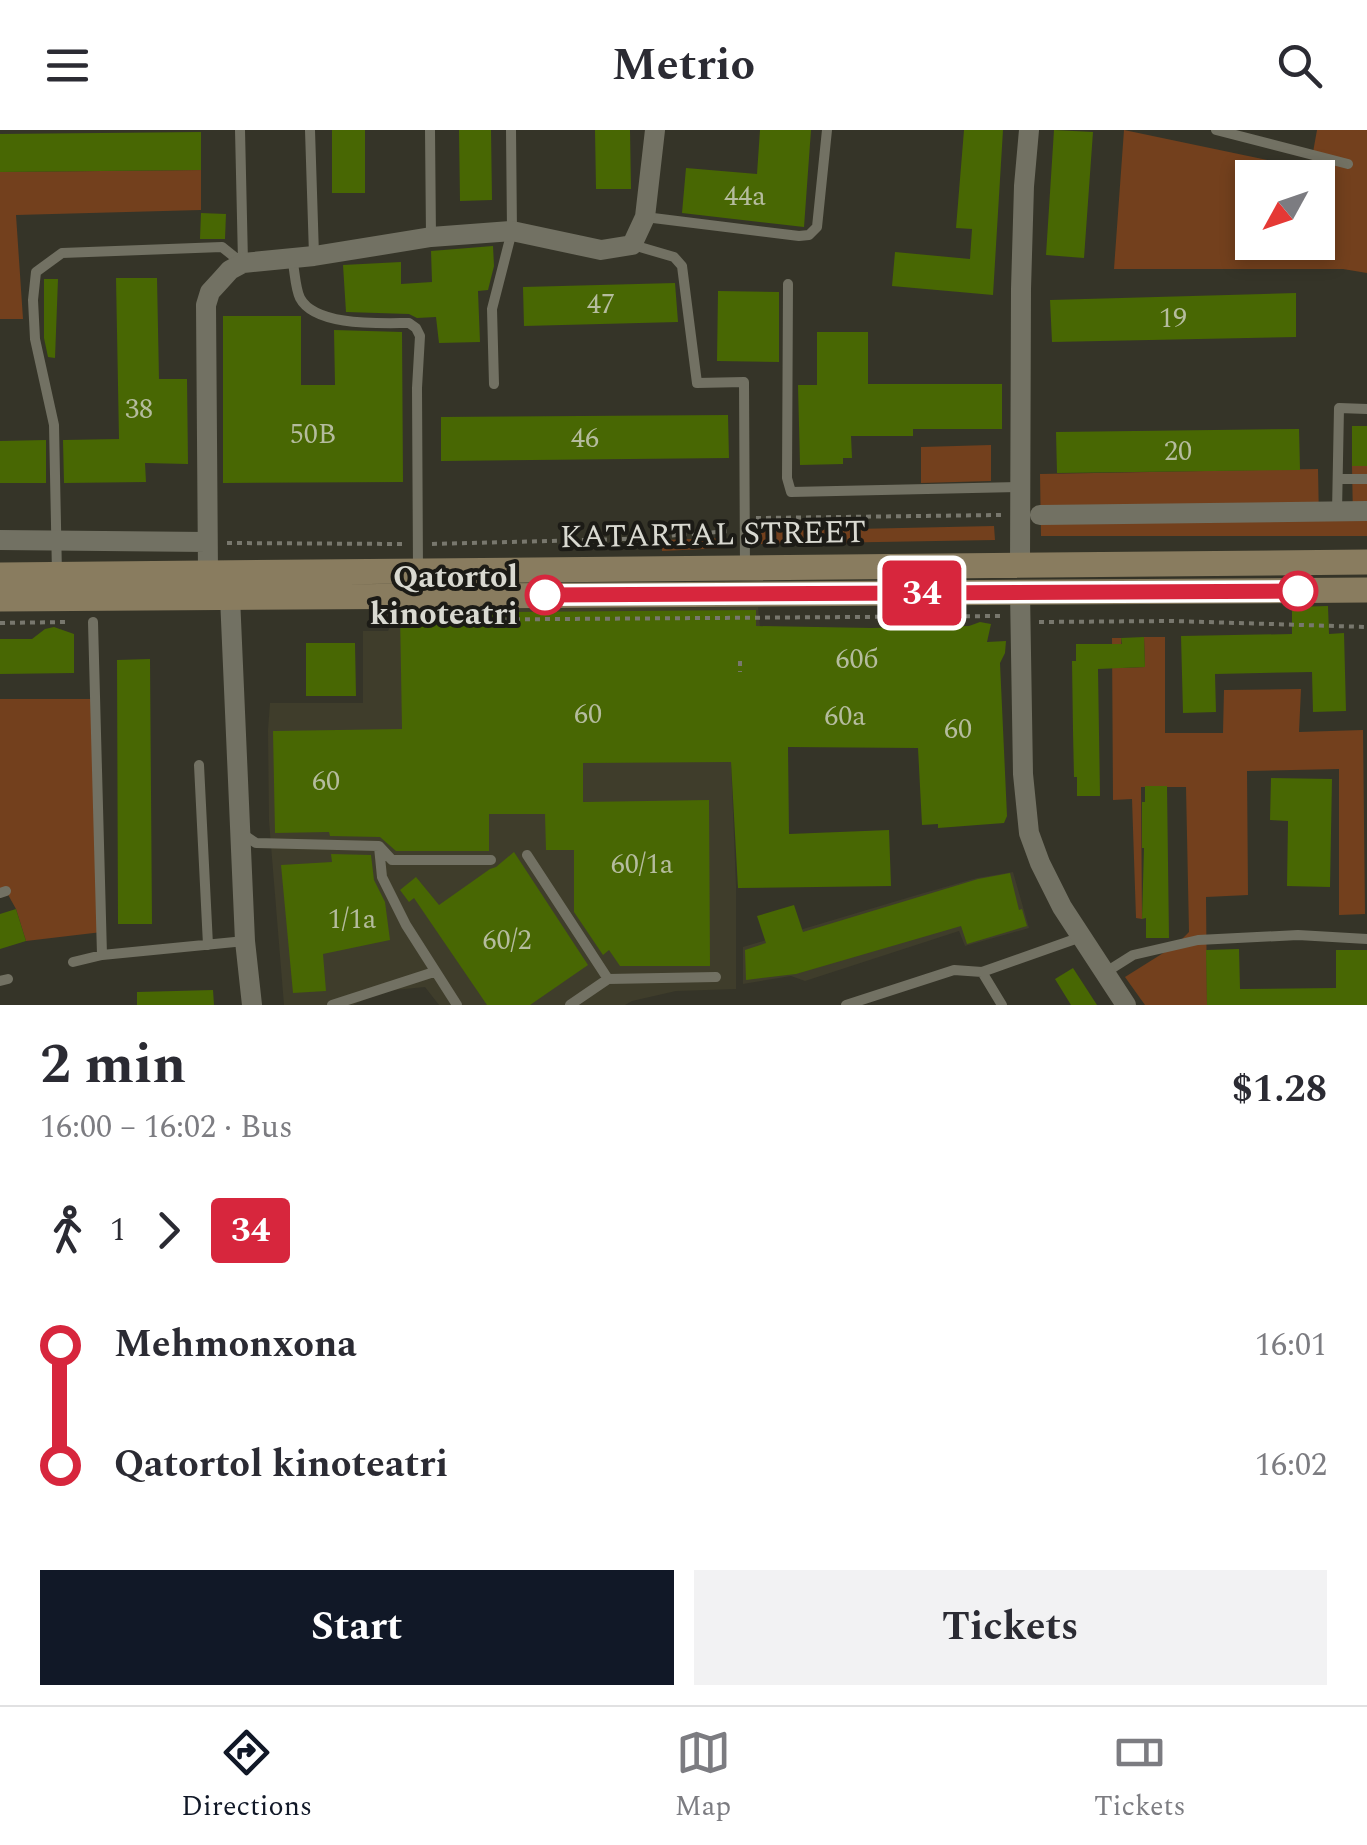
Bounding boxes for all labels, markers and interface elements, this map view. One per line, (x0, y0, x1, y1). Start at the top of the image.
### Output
text: Metrio (612, 31, 755, 100)
icon: menu (40, 38, 95, 93)
icon: search (1272, 38, 1327, 93)
north arrow (1235, 160, 1335, 260)
map controls (1235, 160, 1335, 260)
house number: 44a (724, 175, 766, 218)
house number: 47 (587, 283, 615, 326)
house number: 19 (1159, 297, 1187, 340)
house number: 38 (125, 388, 153, 431)
house number: 50В (290, 413, 336, 456)
house number: 46 (571, 417, 599, 460)
house number: 20 (1164, 430, 1192, 473)
street label: KATARTAL STREET (559, 508, 867, 562)
place label: Qatortol kinoteatri (370, 553, 518, 639)
line badge: 34 (877, 560, 967, 626)
text: 34 (902, 567, 942, 620)
unlabelled marker (1279, 572, 1317, 610)
marker: Qatortol kinoteatri (526, 576, 564, 614)
house number: 60б (835, 638, 879, 681)
house number: 60 (574, 693, 602, 736)
house number: 60a (824, 695, 866, 738)
house number: 60 (944, 708, 972, 751)
house number: 60 (312, 760, 340, 803)
house number: 60/1a (611, 843, 674, 886)
house number: 1/1a (328, 898, 377, 941)
house number: 60/2 (482, 919, 532, 962)
text: 2 min (40, 1024, 186, 1107)
text: $1.28 (1232, 1061, 1327, 1119)
text: 16:00 – 16:02 · Bus (40, 1103, 293, 1152)
icon: walk (40, 1203, 95, 1258)
icon: forward (141, 1203, 196, 1258)
text: 34 (231, 1204, 270, 1257)
text: 1 (110, 1206, 126, 1255)
text: Mehmonxona (114, 1316, 357, 1374)
text: 16:01 (1255, 1321, 1327, 1370)
text: Qatortol kinoteatri (114, 1436, 448, 1494)
text: 16:02 (1255, 1441, 1327, 1490)
button: Start (40, 1570, 674, 1685)
button: Tickets (694, 1570, 1327, 1685)
tab: Directions (181, 1725, 312, 1828)
tab: Map (675, 1725, 731, 1828)
tab: Tickets (1094, 1725, 1186, 1828)

